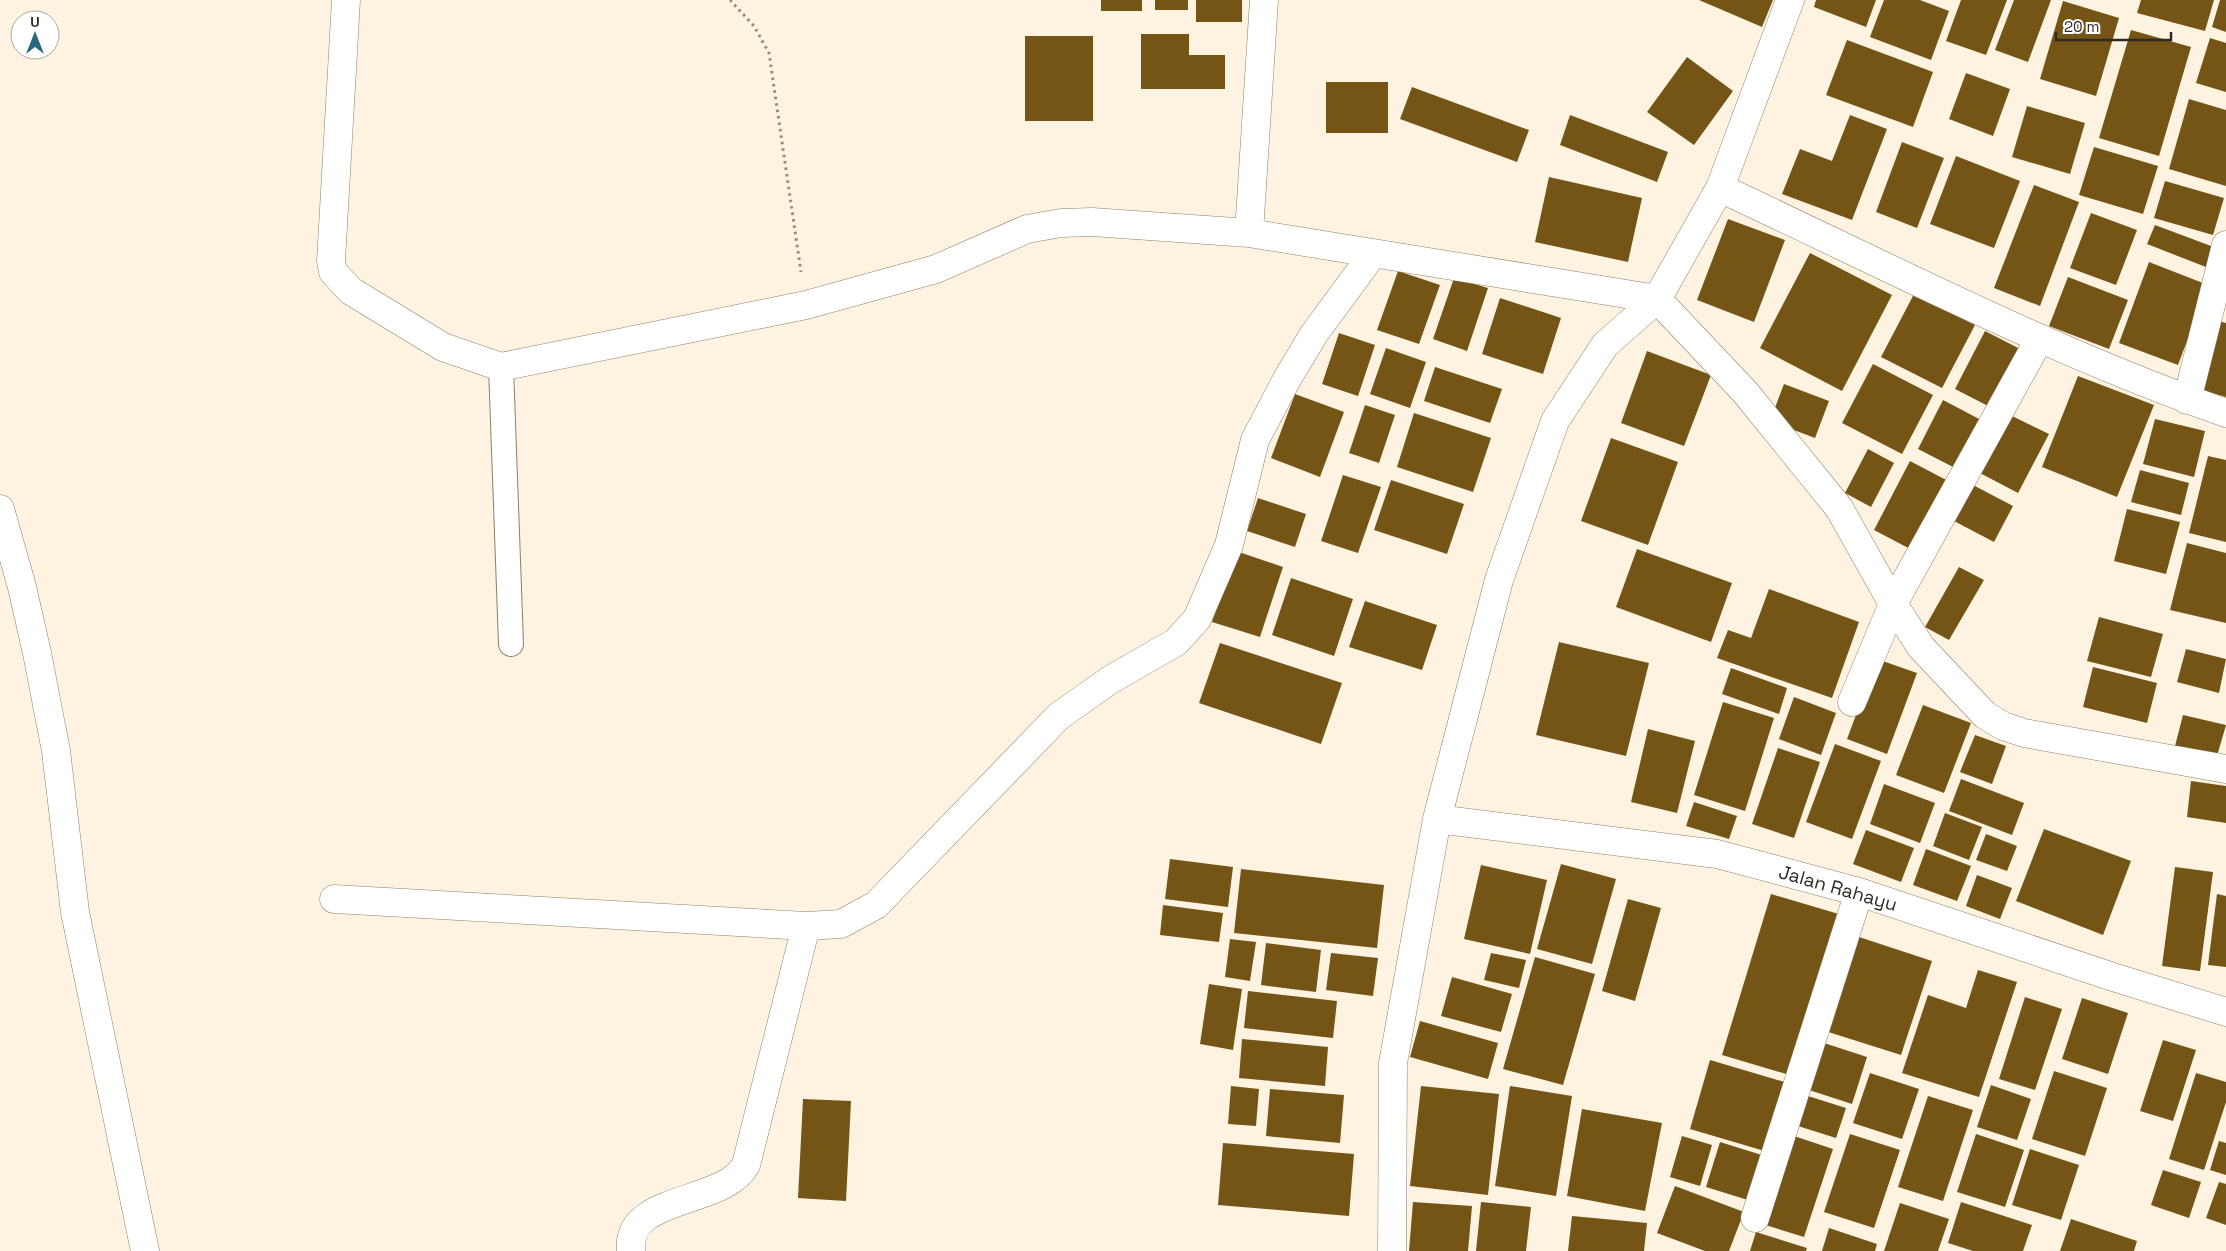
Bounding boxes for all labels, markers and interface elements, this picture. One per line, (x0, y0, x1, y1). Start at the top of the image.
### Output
north arrow (10, 10, 60, 60)
scale bar (2056, 10, 2171, 42)
text: U (30, 13, 40, 31)
text: 20 m (2064, 17, 2099, 36)
street label: Jalan Rahayu (1776, 859, 1900, 917)

